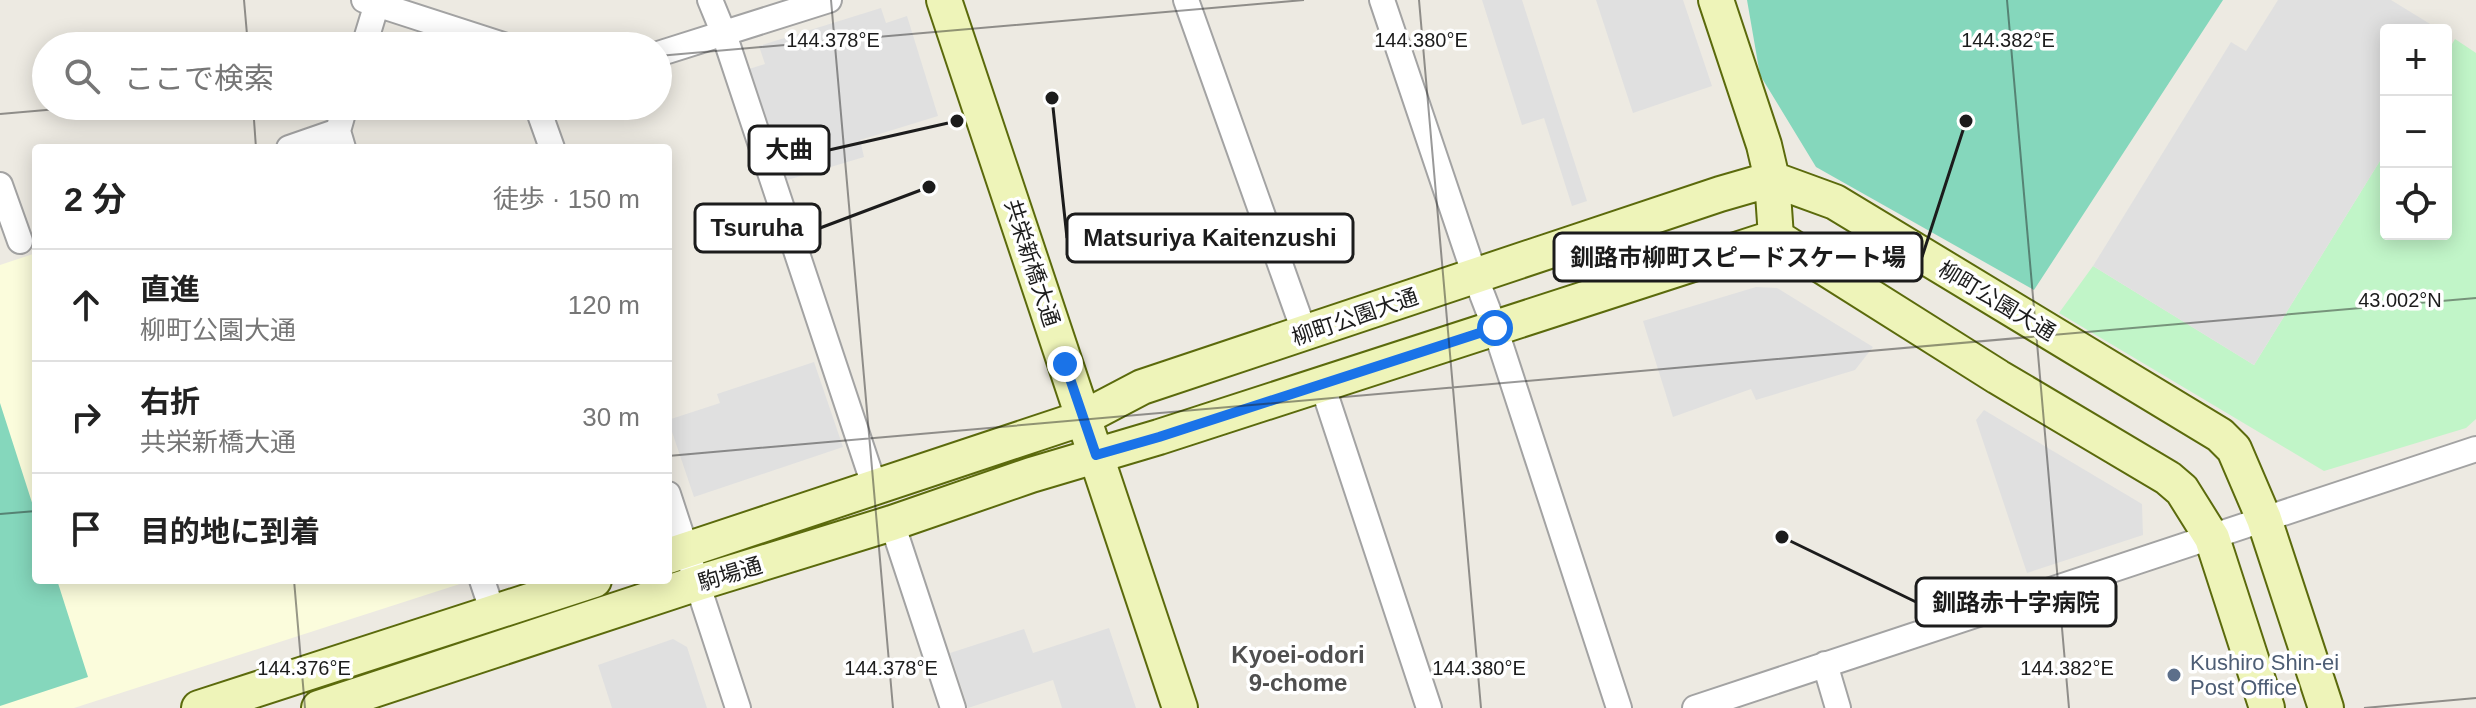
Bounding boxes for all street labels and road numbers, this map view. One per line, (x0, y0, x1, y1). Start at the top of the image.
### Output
street label: 共栄新橋大通 (1000, 196, 1064, 330)
street label: 柳町公園大通 (1934, 256, 2060, 346)
street label: 柳町公園大通 (1289, 284, 1421, 350)
street label: 駒場通 (695, 552, 765, 596)

